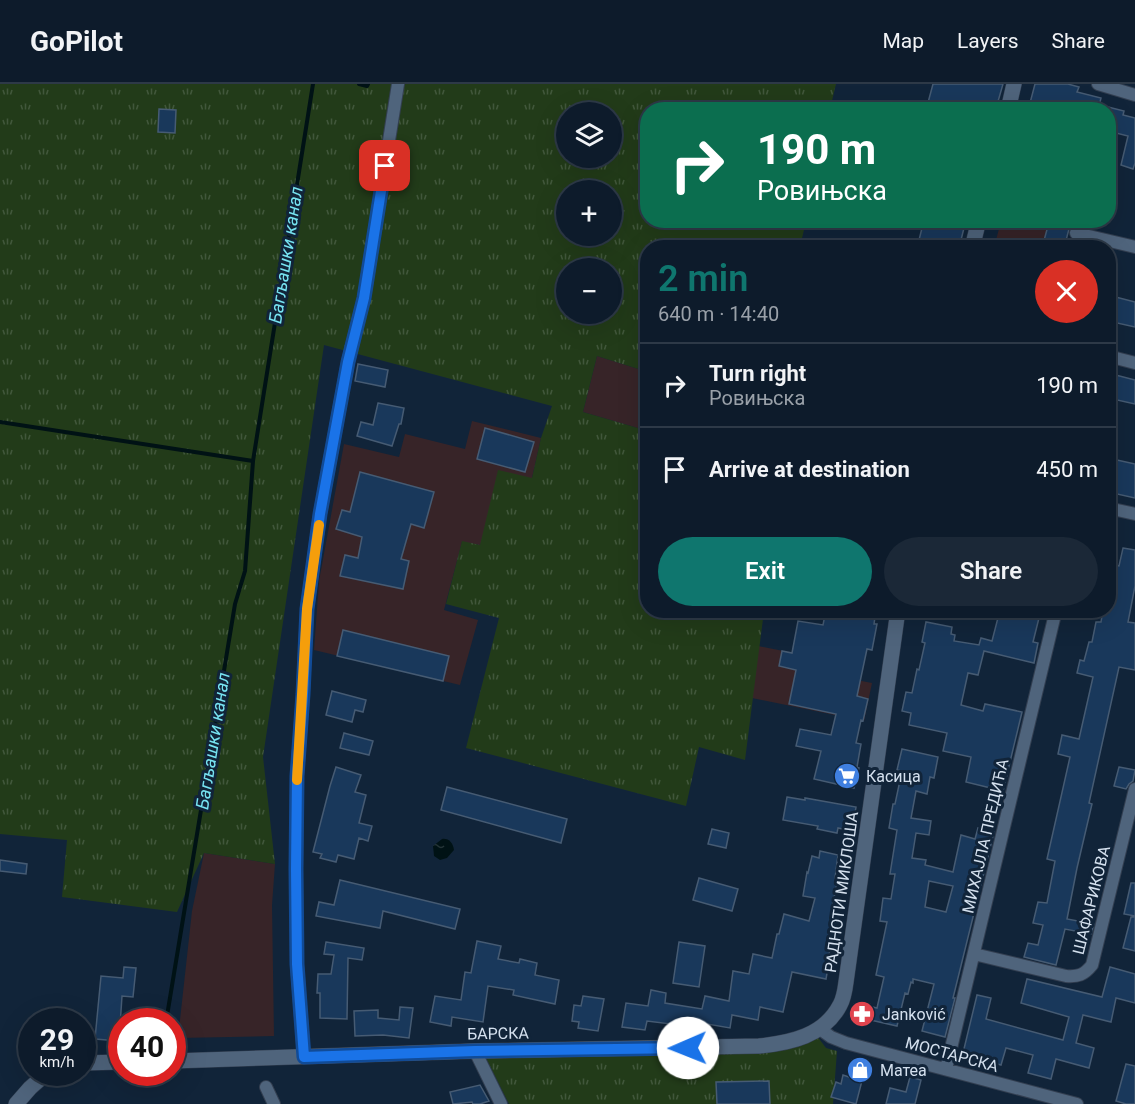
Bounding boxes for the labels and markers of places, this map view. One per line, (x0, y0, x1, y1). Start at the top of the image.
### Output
pin (359, 140, 410, 191)
supermarket icon: Касица (832, 761, 862, 791)
place label: Касица (866, 767, 921, 786)
pharmacy icon: Janković (847, 999, 877, 1029)
place label: Janković (882, 1005, 946, 1024)
shop icon: Матеа (845, 1055, 875, 1085)
place label: Матеа (880, 1061, 927, 1080)

